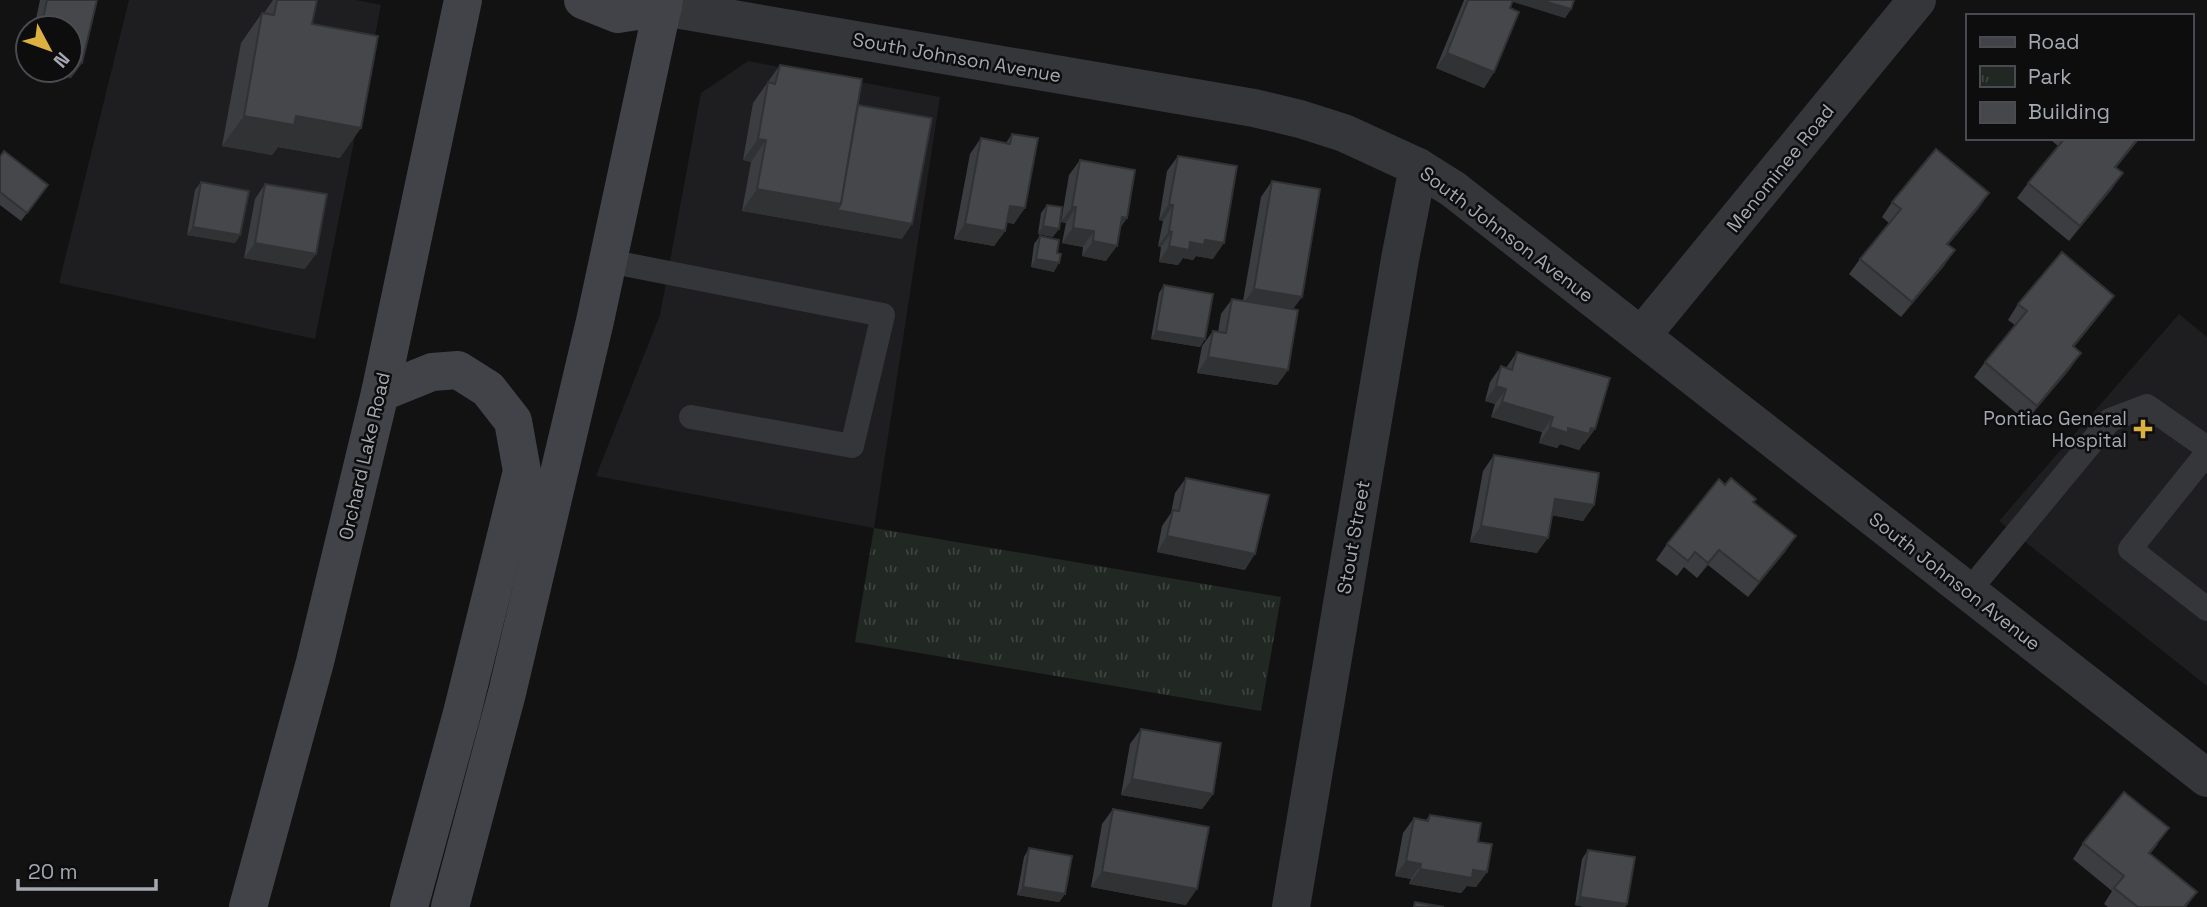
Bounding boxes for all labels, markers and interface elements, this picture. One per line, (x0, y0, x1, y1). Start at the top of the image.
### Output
north arrow (14, 14, 84, 84)
legend (1966, 14, 2193, 140)
street label: South Johnson Avenue (851, 27, 1063, 88)
text: Road (2028, 28, 2080, 55)
text: N (48, 47, 75, 73)
text: Park (2028, 63, 2072, 90)
text: Building (2028, 98, 2110, 125)
street label: Menominee Road (1721, 99, 1840, 237)
street label: South Johnson Avenue (1415, 161, 1599, 308)
street label: Orchard Lake Road (333, 370, 396, 542)
place label: Pontiac General Hospital (1983, 406, 2127, 453)
marker: Pontiac General Hospital (2133, 419, 2153, 439)
street label: Stout Street (1331, 478, 1376, 596)
street label: South Johnson Avenue (1864, 507, 2046, 656)
scale bar (18, 848, 156, 892)
text: 20 m (28, 858, 78, 885)

